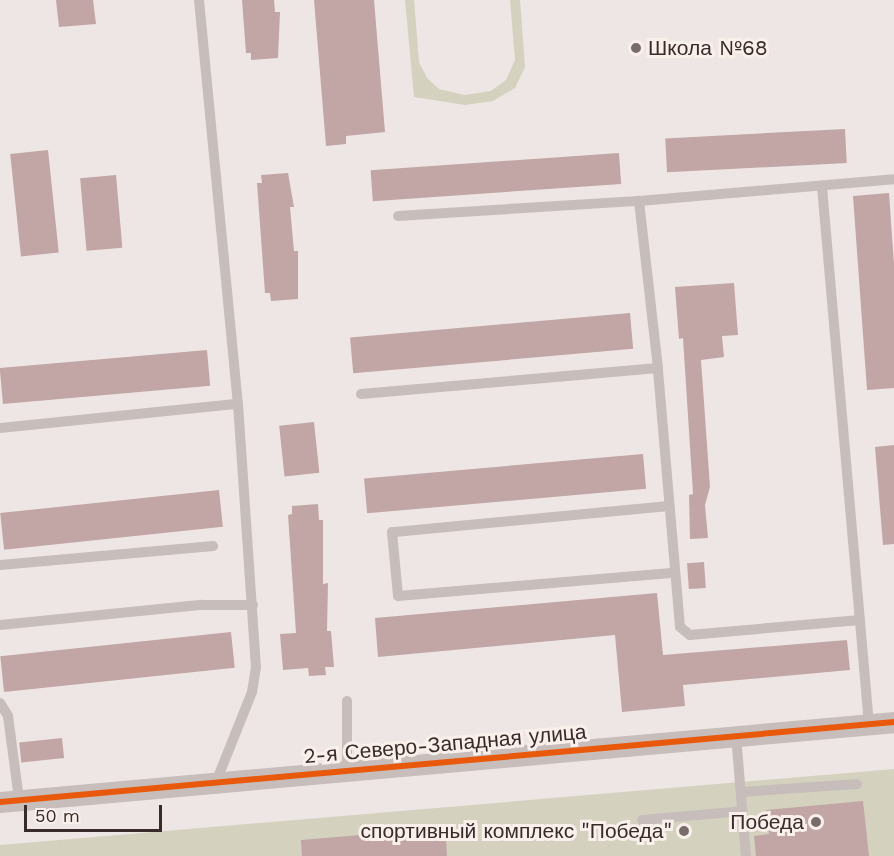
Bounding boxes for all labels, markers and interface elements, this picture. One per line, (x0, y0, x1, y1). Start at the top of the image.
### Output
place label: Школа №68 (648, 35, 768, 61)
marker: Школа №68 (629, 41, 643, 55)
street label: 2-я Северо-Западная улица (303, 719, 587, 769)
scale bar (27, 793, 165, 831)
text: 50 m (35, 805, 80, 826)
place label: Победа (730, 809, 804, 835)
marker: Победа (809, 815, 823, 829)
place label: спортивный комплекс "Победа" (361, 818, 672, 844)
marker: спортивный комплекс "Победа" (677, 824, 691, 838)

